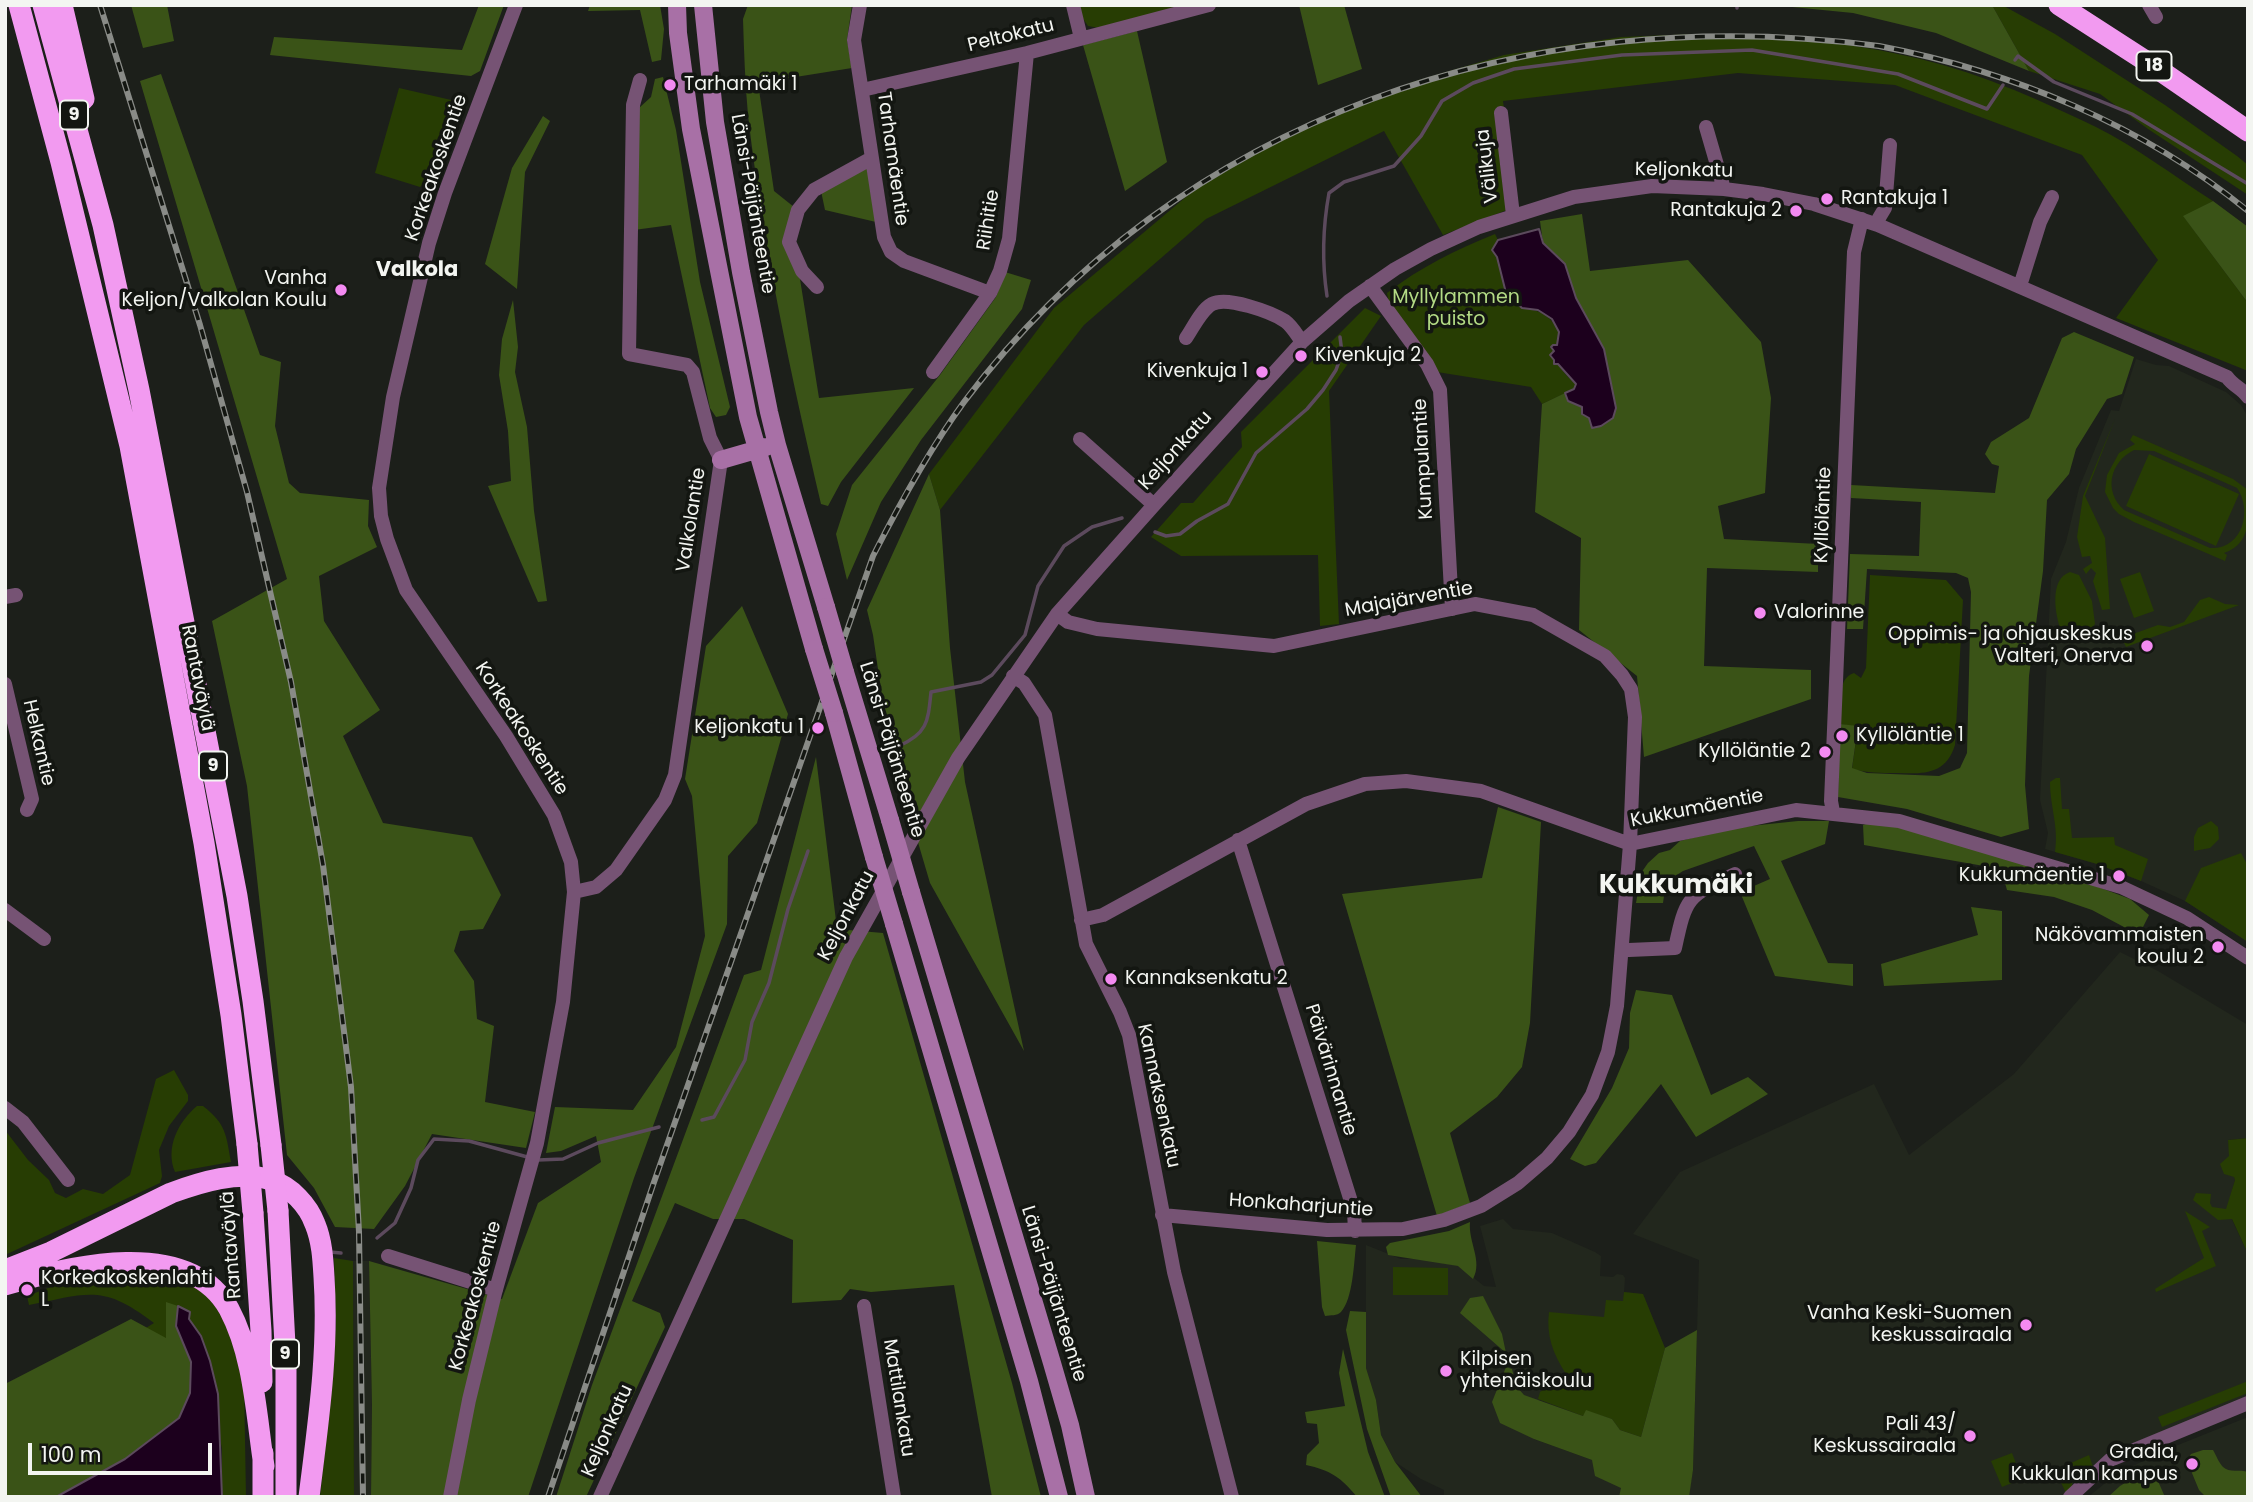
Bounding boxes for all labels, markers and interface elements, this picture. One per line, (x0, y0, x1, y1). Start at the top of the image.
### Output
street label: Peltokatu (965, 14, 1057, 58)
road number: 18 (2136, 52, 2172, 80)
place label: Tarhamäki 1 (684, 74, 797, 96)
marker: Tarhamäki 1 (662, 77, 678, 93)
street label: Korkeakoskentie (401, 91, 473, 245)
street label: Tarhamäentie (871, 91, 913, 227)
road number: 9 (60, 100, 88, 130)
street label: Länsi-Päijänteentie (725, 112, 779, 296)
street label: Välikuja (1472, 128, 1504, 204)
street label: Keljonkatu (1635, 159, 1733, 183)
street label: Riihitie (973, 188, 1005, 252)
place label: Rantakuja 1 (1841, 188, 1948, 210)
marker: Rantakuja 1 (1819, 191, 1835, 207)
place label: Rantakuja 2 (1670, 200, 1782, 222)
marker: Rantakuja 2 (1788, 203, 1804, 219)
district label: Valkola (376, 258, 458, 284)
place label: Vanha Keljon/Valkolan Koulu (121, 268, 327, 312)
marker: Vanha Keljon/Valkolan Koulu (333, 282, 349, 298)
park label: Myllylammen puisto (1392, 287, 1520, 331)
place label: Kivenkuja 2 (1315, 345, 1421, 367)
marker: Kivenkuja 2 (1293, 348, 1309, 364)
place label: Kivenkuja 1 (1147, 361, 1248, 383)
marker: Kivenkuja 1 (1254, 364, 1270, 380)
street label: Kumpulantie (1409, 398, 1439, 520)
street label: Keljonkatu (1135, 407, 1217, 495)
street label: Valkolantie (672, 466, 712, 574)
street label: Kyllöläntie (1811, 466, 1837, 564)
street label: Majajärventie (1343, 578, 1475, 622)
place label: Valorinne (1774, 602, 1864, 624)
marker: Valorinne (1752, 605, 1768, 621)
street label: Rantaväylä (176, 623, 218, 733)
place label: Oppimis- ja ohjauskeskus Valteri, Onerva (1888, 624, 2133, 668)
marker: Oppimis- ja ohjauskeskus Valteri, Onerva (2139, 638, 2155, 654)
street label: Korkeakoskentie (470, 658, 572, 800)
street label: Länsi-Päijänteentie (853, 659, 929, 841)
street label: Helkantie (17, 698, 59, 788)
place label: Keljonkatu 1 (694, 717, 804, 739)
marker: Keljonkatu 1 (810, 720, 826, 736)
place label: Kyllöläntie 1 (1856, 725, 1964, 747)
marker: Kyllöläntie 1 (1834, 728, 1850, 744)
place label: Kyllöläntie 2 (1698, 741, 1811, 763)
marker: Kyllöläntie 2 (1817, 744, 1833, 760)
road number: 9 (199, 752, 227, 780)
street label: Kukkumäentie (1629, 785, 1765, 833)
place label: Kukkumäentie 1 (1959, 865, 2105, 887)
street label: Keljonkatu (814, 867, 880, 965)
marker: Kukkumäentie 1 (2111, 868, 2127, 884)
district label: Kukkumäki (1599, 870, 1753, 902)
place label: Näkövammaisten koulu 2 (2035, 925, 2204, 969)
marker: Näkövammaisten koulu 2 (2210, 939, 2226, 955)
place label: Kannaksenkatu 2 (1125, 968, 1288, 990)
marker: Kannaksenkatu 2 (1103, 971, 1119, 987)
street label: Päivärinnantie (1299, 1001, 1361, 1139)
street label: Kannaksenkatu (1132, 1022, 1184, 1170)
street label: Rantaväylä (217, 1190, 247, 1300)
street label: Honkaharjuntie (1228, 1190, 1374, 1222)
street label: Länsi-Päijänteentie (1015, 1203, 1091, 1385)
street label: Korkeakoskentie (445, 1219, 507, 1373)
place label: Korkeakoskenlahti L (41, 1268, 213, 1312)
marker: Korkeakoskenlahti L (19, 1282, 35, 1298)
place label: Vanha Keski-Suomen keskussairaala (1807, 1303, 2012, 1347)
marker: Vanha Keski-Suomen keskussairaala (2018, 1317, 2034, 1333)
street label: Mattilankatu (877, 1337, 919, 1459)
road number: 9 (271, 1339, 299, 1368)
place label: Kilpisen yhtenäiskoulu (1460, 1349, 1592, 1393)
marker: Kilpisen yhtenäiskoulu (1438, 1363, 1454, 1379)
street label: Keljonkatu (578, 1381, 638, 1481)
place label: Pali 43/ Keskussairaala (1813, 1414, 1956, 1458)
scale bar (32, 1428, 215, 1472)
marker: Pali 43/ Keskussairaala (1962, 1428, 1978, 1444)
text: 100 m (41, 1440, 101, 1469)
place label: Gradia, Kukkulan kampus (2011, 1442, 2178, 1486)
marker: Gradia, Kukkulan kampus (2184, 1456, 2200, 1472)

